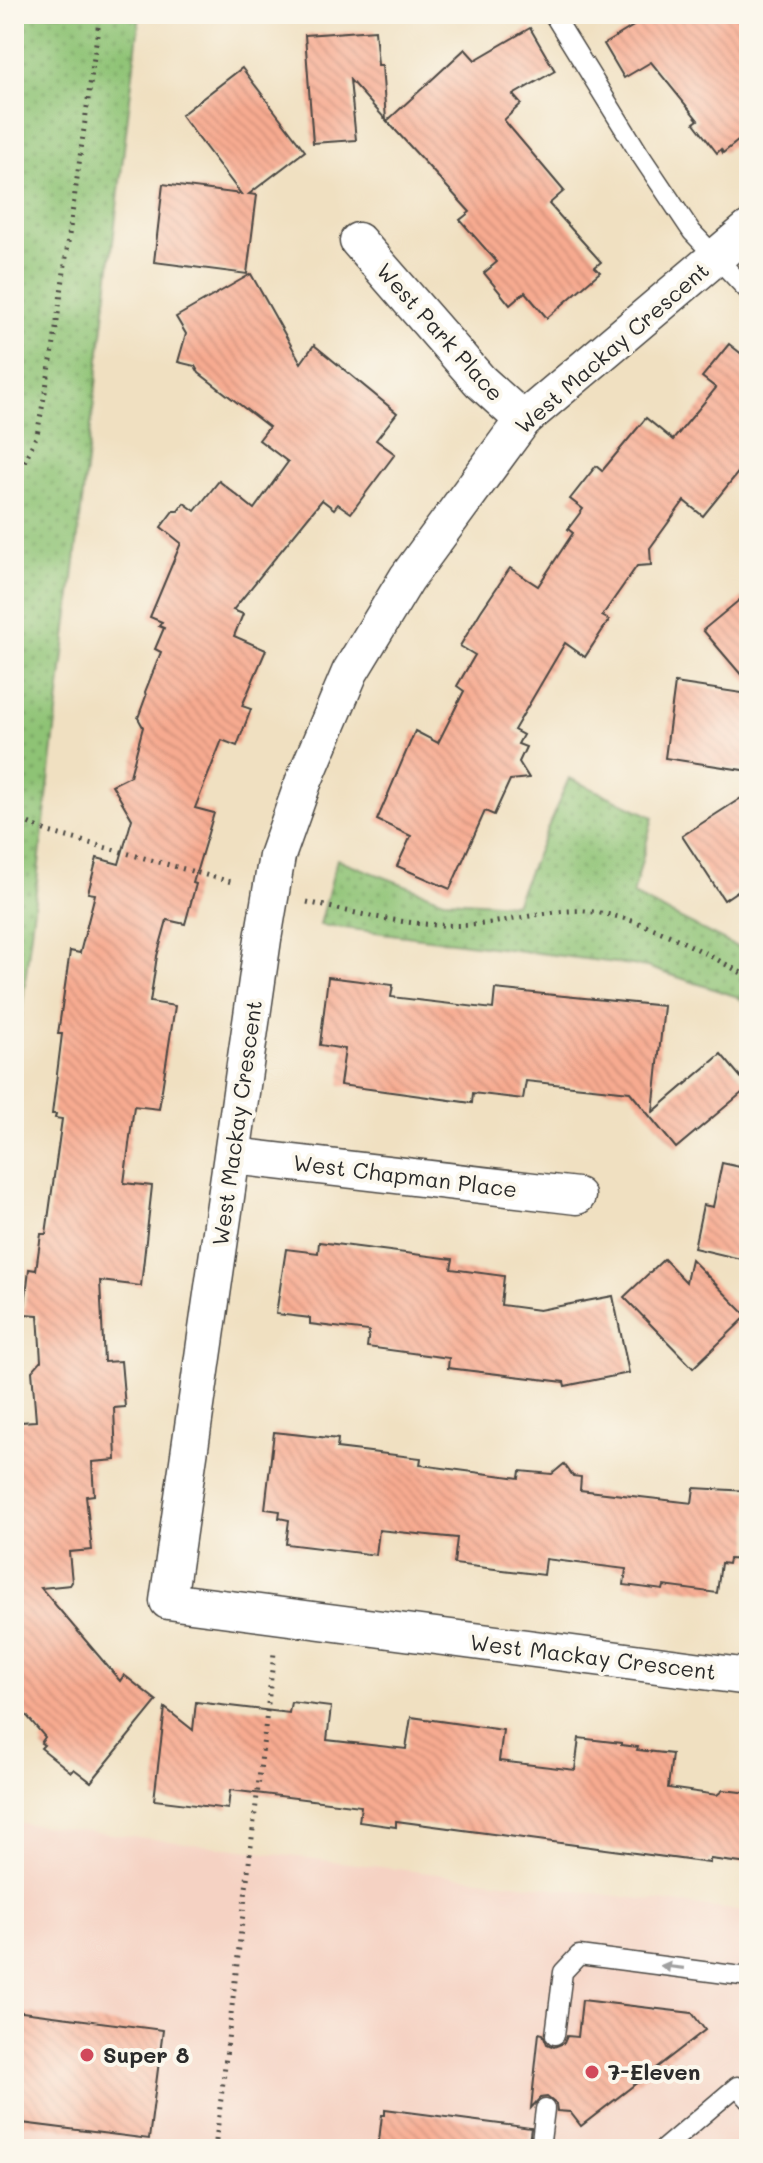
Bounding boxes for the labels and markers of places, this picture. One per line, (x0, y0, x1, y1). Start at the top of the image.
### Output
place label: Super 8 (103, 2040, 189, 2069)
marker: Super 8 (78, 2046, 96, 2064)
place label: 7-Eleven (608, 2057, 700, 2086)
marker: 7-Eleven (583, 2063, 601, 2081)

